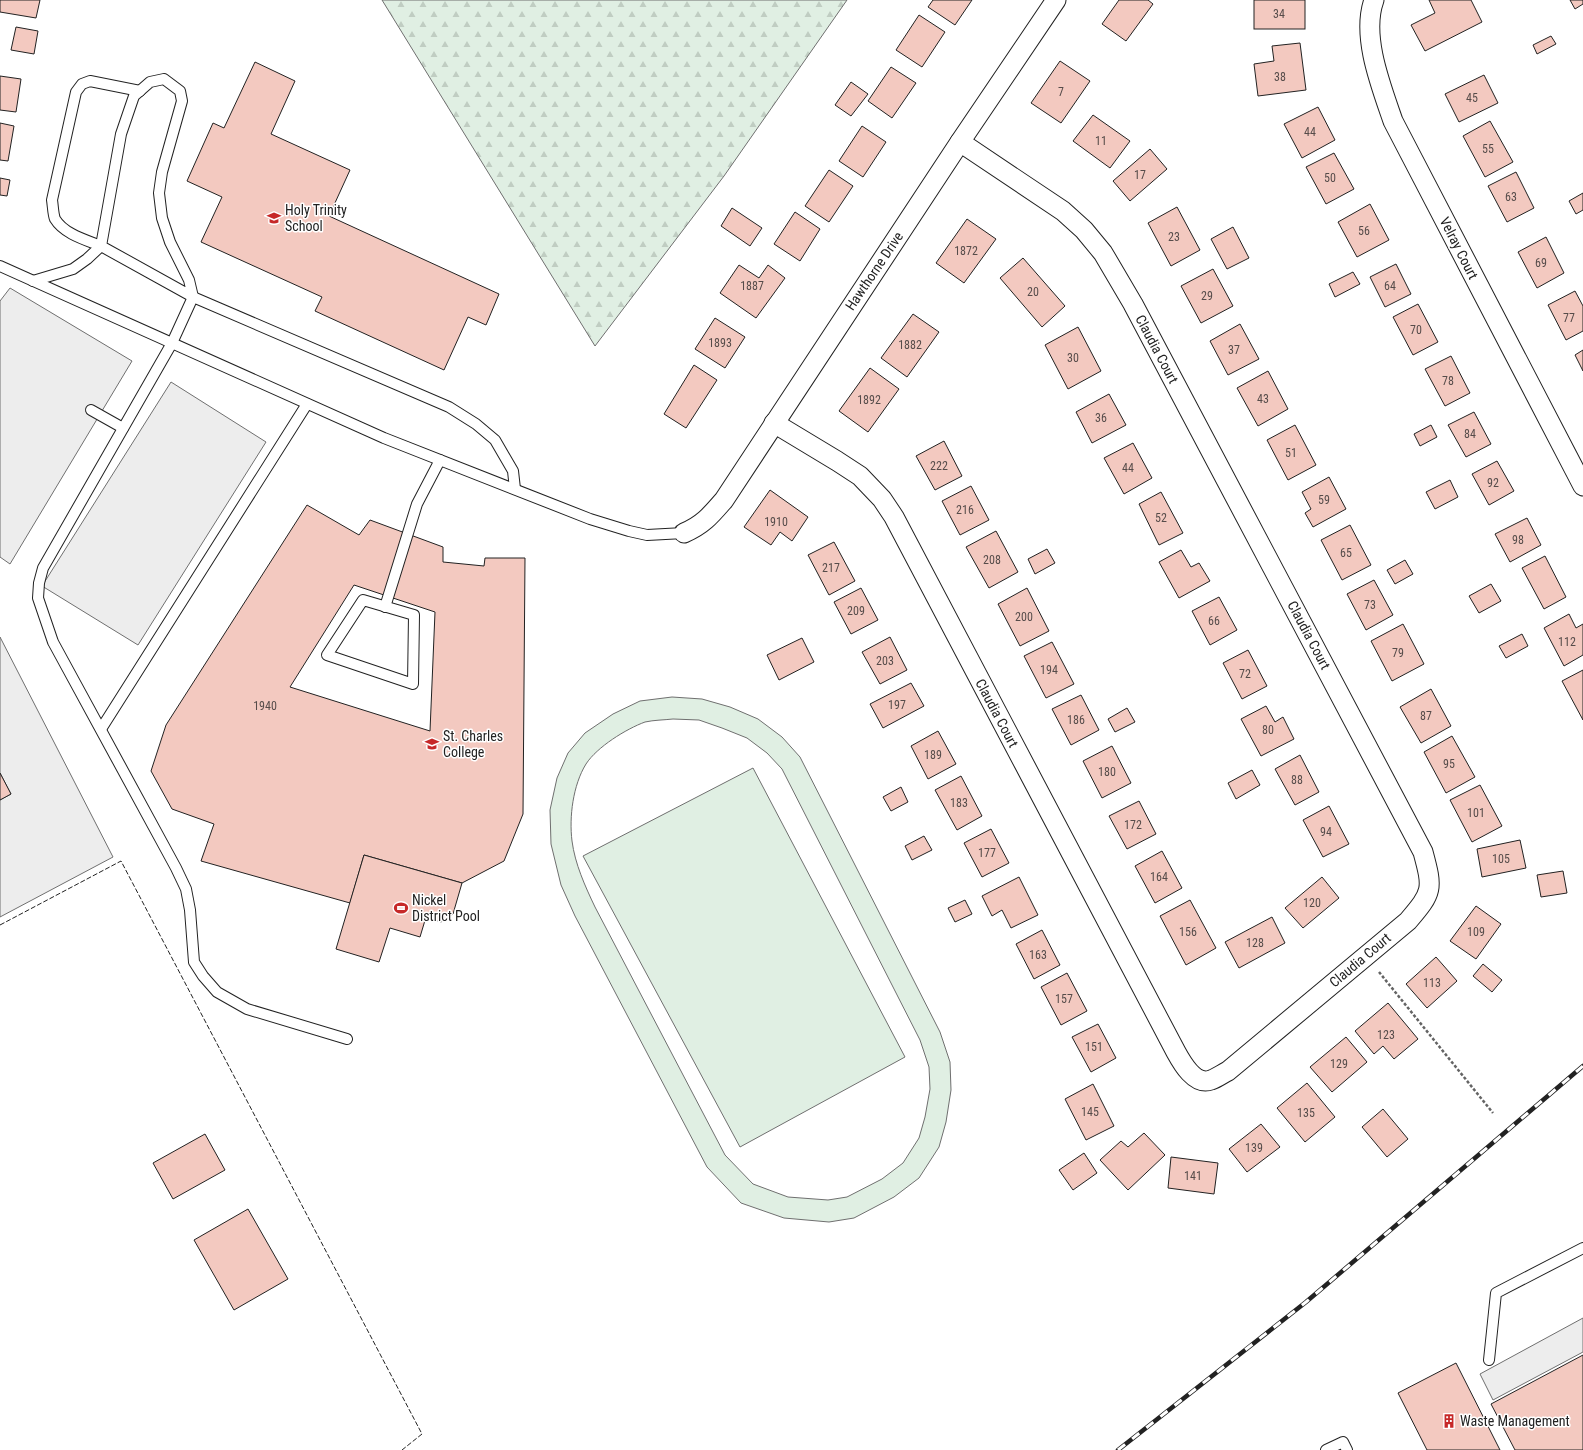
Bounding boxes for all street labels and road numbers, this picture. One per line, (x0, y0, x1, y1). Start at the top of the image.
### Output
street label: Velray Court (1437, 214, 1481, 282)
street label: Hawthorne Drive (842, 228, 906, 313)
street label: Claudia Court (1132, 312, 1182, 386)
street label: Claudia Court (1284, 598, 1334, 672)
street label: Claudia Court (972, 676, 1022, 750)
street label: Claudia Court (1326, 930, 1394, 990)

